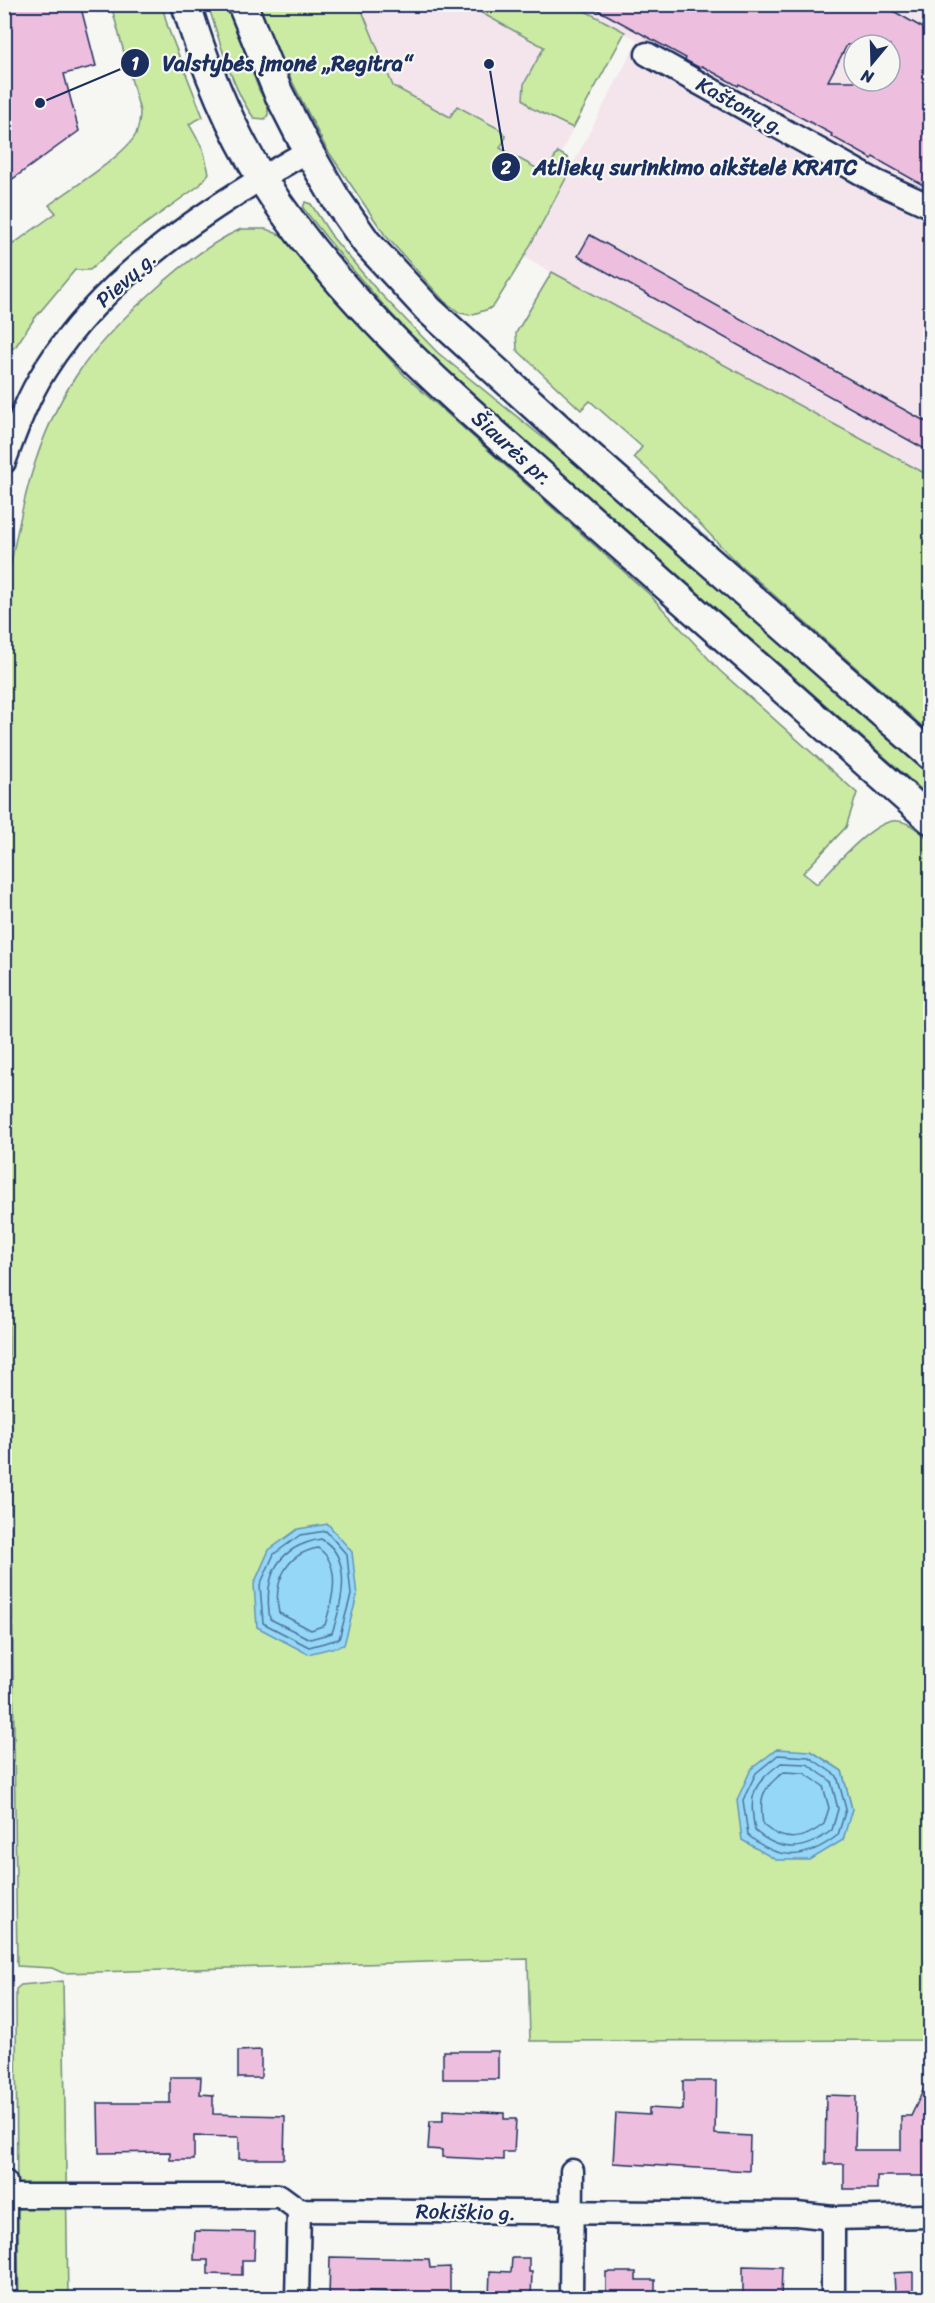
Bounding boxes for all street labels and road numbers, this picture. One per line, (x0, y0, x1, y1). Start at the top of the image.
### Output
street label: Kaštonų g. (689, 66, 793, 146)
street label: Pievų g. (86, 241, 166, 317)
street label: Šiaurės pr. (462, 401, 562, 495)
street label: Rokiškio g. (416, 2192, 516, 2232)

